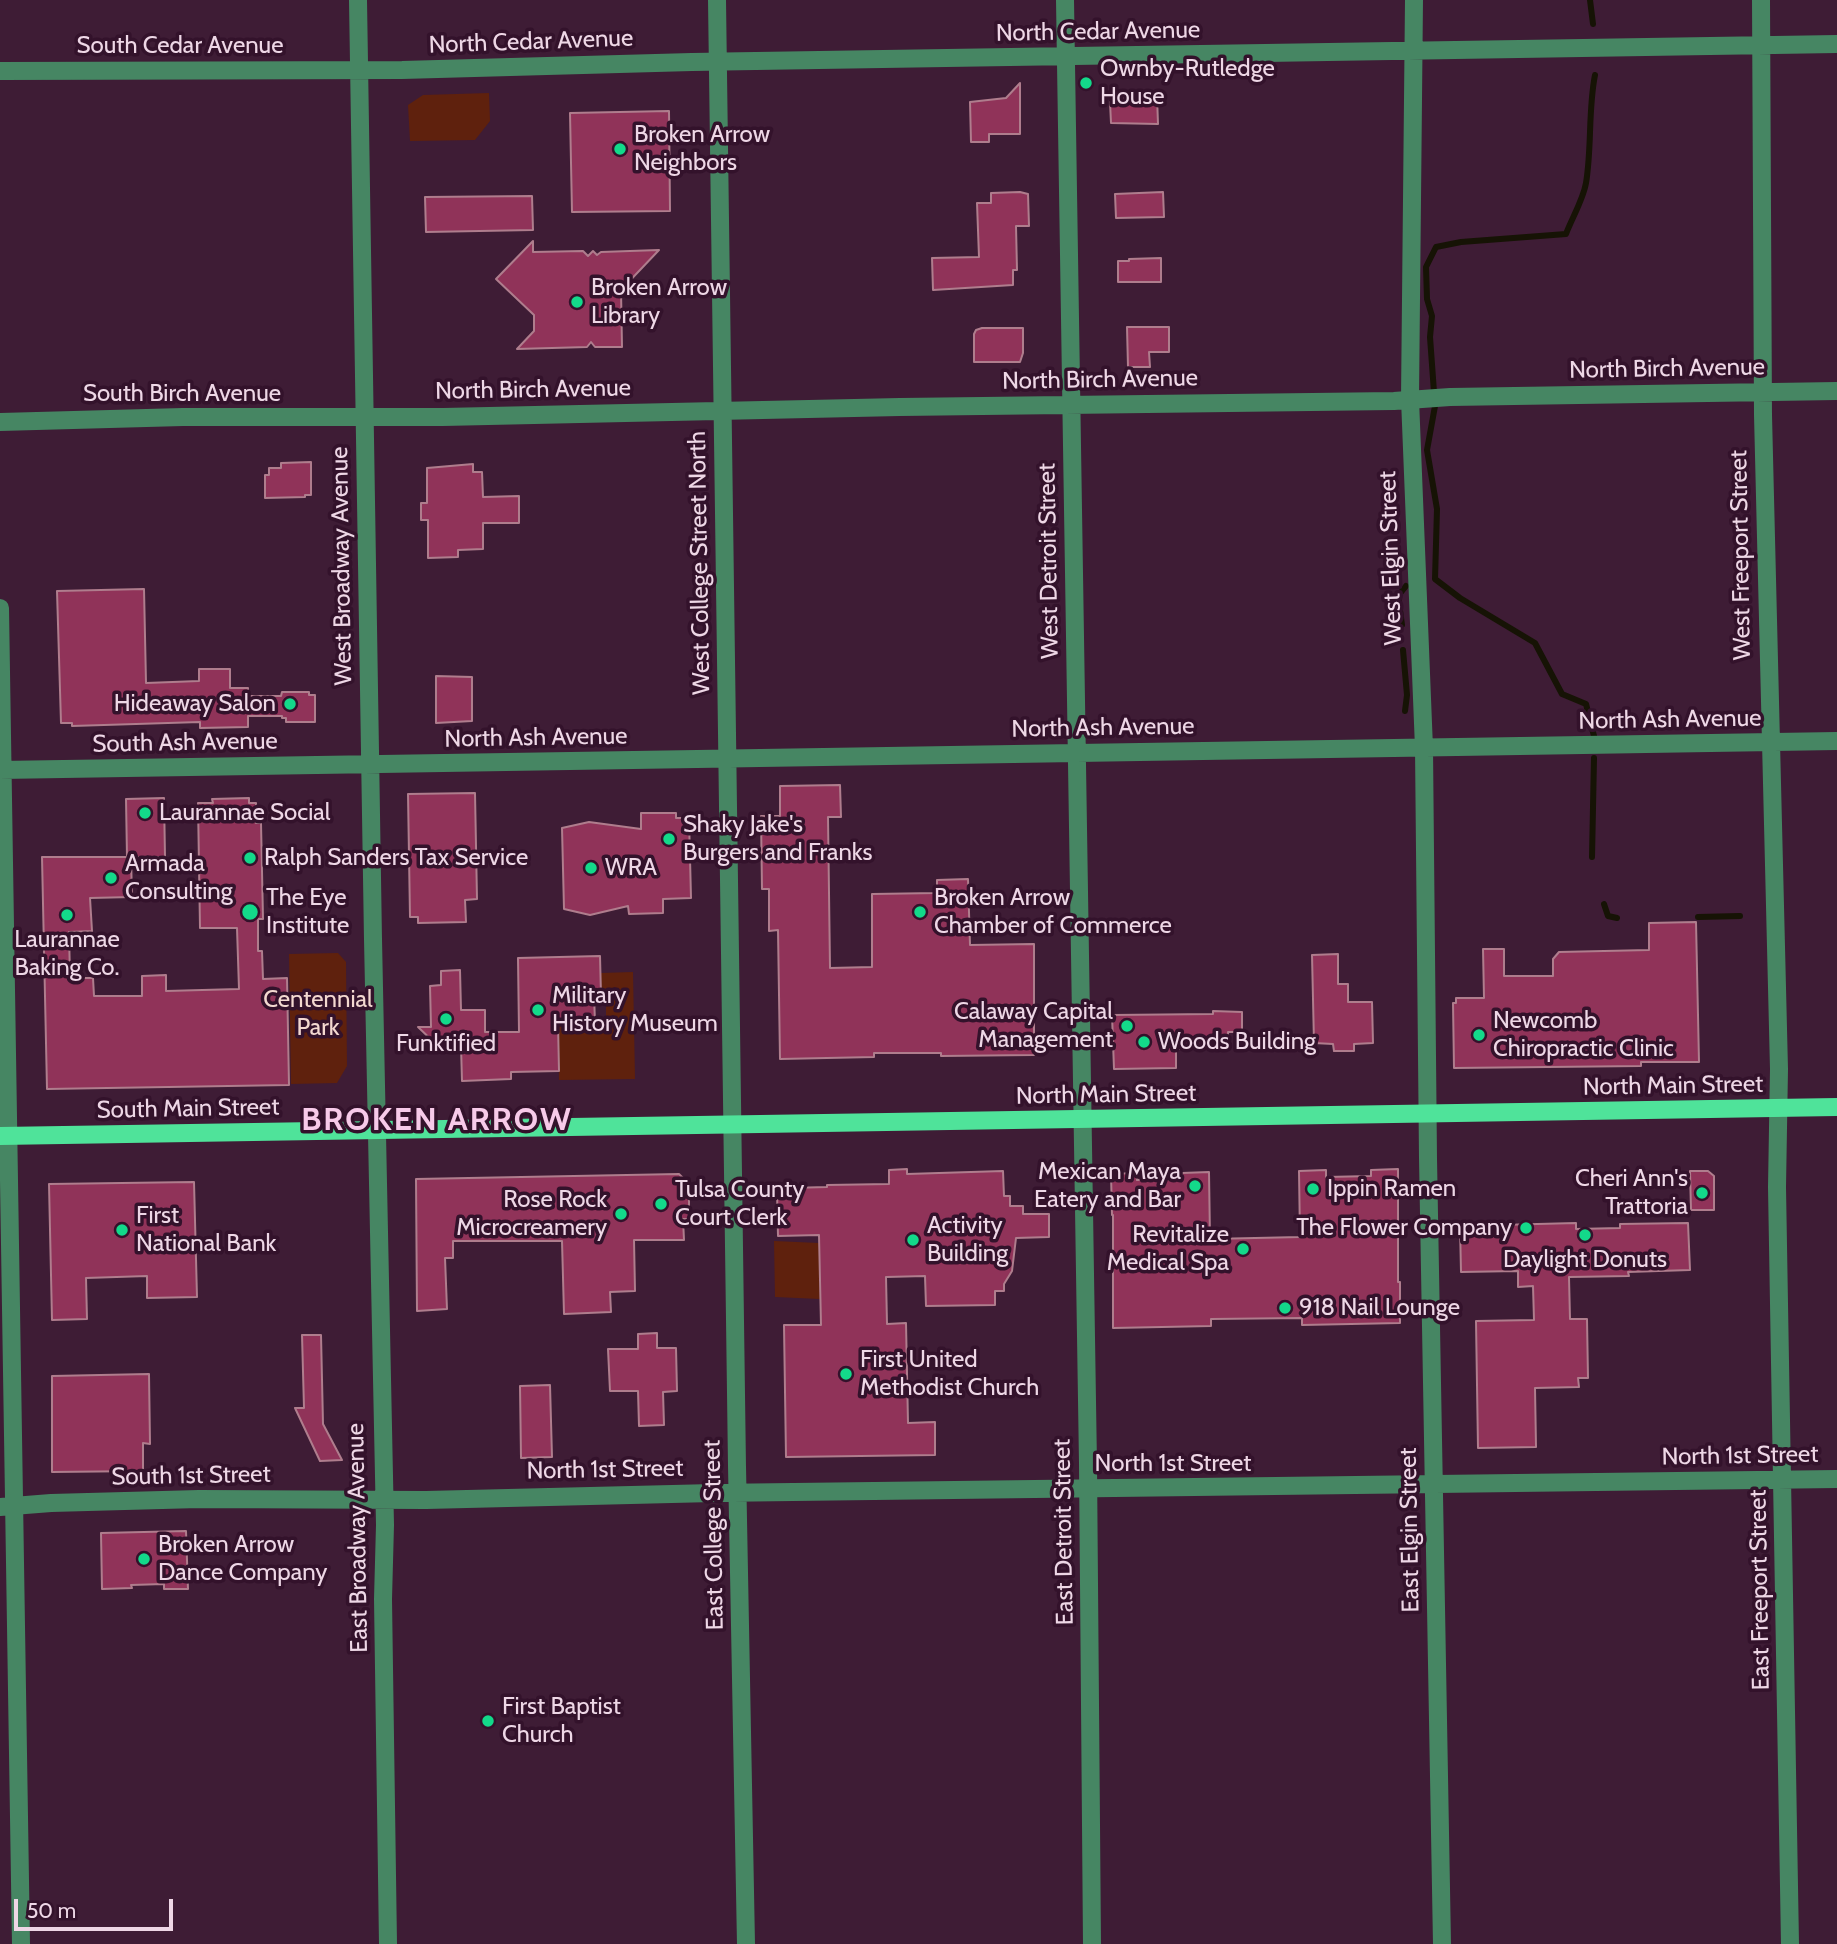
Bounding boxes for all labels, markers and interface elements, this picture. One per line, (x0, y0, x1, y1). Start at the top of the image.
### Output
street label: North Cedar Avenue (996, 16, 1200, 48)
street label: North Cedar Avenue (428, 24, 634, 60)
street label: South Cedar Avenue (77, 32, 283, 60)
place label: Ownby-Rutledge House (1100, 55, 1275, 111)
marker: Ownby-Rutledge House (1078, 75, 1094, 91)
place label: Broken Arrow Neighbors (634, 121, 770, 177)
marker: Broken Arrow Neighbors (612, 141, 628, 157)
place label: Broken Arrow Library (591, 274, 727, 330)
marker: Broken Arrow Library (569, 294, 585, 310)
street label: North Birch Avenue (1569, 353, 1765, 385)
street label: North Birch Avenue (1002, 364, 1198, 396)
street label: North Birch Avenue (435, 374, 631, 406)
street label: South Birch Avenue (83, 380, 281, 408)
street label: West College Street North (683, 431, 717, 695)
street label: West Broadway Avenue (326, 446, 358, 686)
street label: West Freeport Street (1725, 450, 1757, 660)
street label: West Detroit Street (1033, 463, 1065, 659)
street label: West Elgin Street (1374, 470, 1408, 646)
place label: Hideaway Salon (114, 690, 276, 718)
marker: Hideaway Salon (282, 696, 298, 712)
street label: North Ash Avenue (1578, 704, 1762, 736)
street label: North Ash Avenue (1011, 712, 1195, 744)
street label: North Ash Avenue (444, 722, 628, 754)
street label: South Ash Avenue (92, 727, 278, 759)
place label: Laurannae Social (159, 799, 330, 827)
marker: Laurannae Social (137, 805, 153, 821)
place label: Shaky Jake's Burgers and Franks (683, 811, 873, 867)
marker: Shaky Jake's Burgers and Franks (661, 831, 677, 847)
place label: Ralph Sanders Tax Service (264, 844, 528, 872)
place label: Armada Consulting (125, 850, 233, 906)
marker: Ralph Sanders Tax Service (242, 850, 258, 866)
place label: WRA (605, 854, 657, 882)
marker: WRA (583, 860, 599, 876)
marker: Armada Consulting (103, 870, 119, 886)
place label: The Eye Institute (266, 884, 349, 940)
place label: Broken Arrow Chamber of Commerce (934, 884, 1172, 940)
marker: The Eye Institute (240, 902, 260, 922)
marker: Broken Arrow Chamber of Commerce (912, 904, 928, 920)
marker: Laurannae Baking Co. (59, 907, 75, 923)
place label: Laurannae Baking Co. (14, 926, 120, 982)
place label: Military History Museum (552, 982, 718, 1038)
park label: Centennial Park (263, 986, 373, 1042)
place label: Calaway Capital Management (954, 998, 1113, 1054)
marker: Military History Museum (530, 1002, 546, 1018)
place label: Newcomb Chiropractic Clinic (1493, 1007, 1674, 1063)
marker: Funktified (438, 1011, 454, 1027)
marker: Calaway Capital Management (1119, 1018, 1135, 1034)
marker: Newcomb Chiropractic Clinic (1471, 1027, 1487, 1043)
place label: Woods Building (1158, 1028, 1316, 1056)
place label: Funktified (396, 1030, 496, 1058)
marker: Woods Building (1136, 1034, 1152, 1050)
street label: North Main Street (1583, 1070, 1763, 1102)
street label: North Main Street (1016, 1079, 1196, 1111)
street label: South Main Street (96, 1093, 280, 1125)
district label: BROKEN ARROW (303, 1102, 571, 1140)
place label: Mexican Maya Eatery and Bar (1034, 1158, 1181, 1214)
place label: Cheri Ann's Trattoria (1575, 1165, 1688, 1221)
place label: Ippin Ramen (1327, 1175, 1456, 1203)
place label: Tulsa County Court Clerk (675, 1176, 804, 1232)
marker: Mexican Maya Eatery and Bar (1187, 1178, 1203, 1194)
marker: Ippin Ramen (1305, 1181, 1321, 1197)
marker: Cheri Ann's Trattoria (1694, 1185, 1710, 1201)
place label: Rose Rock Microcreamery (456, 1186, 607, 1242)
marker: Tulsa County Court Clerk (653, 1196, 669, 1212)
place label: First National Bank (136, 1202, 276, 1258)
marker: Rose Rock Microcreamery (613, 1206, 629, 1222)
place label: Activity Building (927, 1212, 1008, 1268)
place label: The Flower Company (1296, 1214, 1512, 1242)
marker: The Flower Company (1518, 1220, 1534, 1236)
place label: Revitalize Medical Spa (1107, 1221, 1229, 1277)
marker: First National Bank (114, 1222, 130, 1238)
marker: Daylight Donuts (1577, 1227, 1593, 1243)
marker: Activity Building (905, 1232, 921, 1248)
marker: Revitalize Medical Spa (1235, 1241, 1251, 1257)
place label: Daylight Donuts (1503, 1246, 1667, 1274)
place label: 918 Nail Lounge (1299, 1294, 1460, 1322)
marker: 918 Nail Lounge (1277, 1300, 1293, 1316)
place label: First United Methodist Church (860, 1346, 1039, 1402)
marker: First United Methodist Church (838, 1366, 854, 1382)
street label: East Broadway Avenue (342, 1423, 374, 1653)
street label: East Detroit Street (1048, 1438, 1080, 1626)
street label: East College Street (698, 1439, 730, 1631)
street label: North 1st Street (1661, 1440, 1819, 1472)
street label: East Elgin Street (1394, 1447, 1426, 1613)
street label: North 1st Street (1095, 1450, 1251, 1478)
street label: North 1st Street (526, 1454, 684, 1486)
street label: South 1st Street (111, 1460, 271, 1492)
street label: East Freeport Street (1744, 1489, 1776, 1691)
place label: Broken Arrow Dance Company (158, 1531, 327, 1587)
marker: Broken Arrow Dance Company (136, 1551, 152, 1567)
place label: First Baptist Church (502, 1693, 621, 1749)
marker: First Baptist Church (480, 1713, 496, 1729)
scale bar (18, 1884, 177, 1928)
text: 50 m (27, 1898, 76, 1923)

